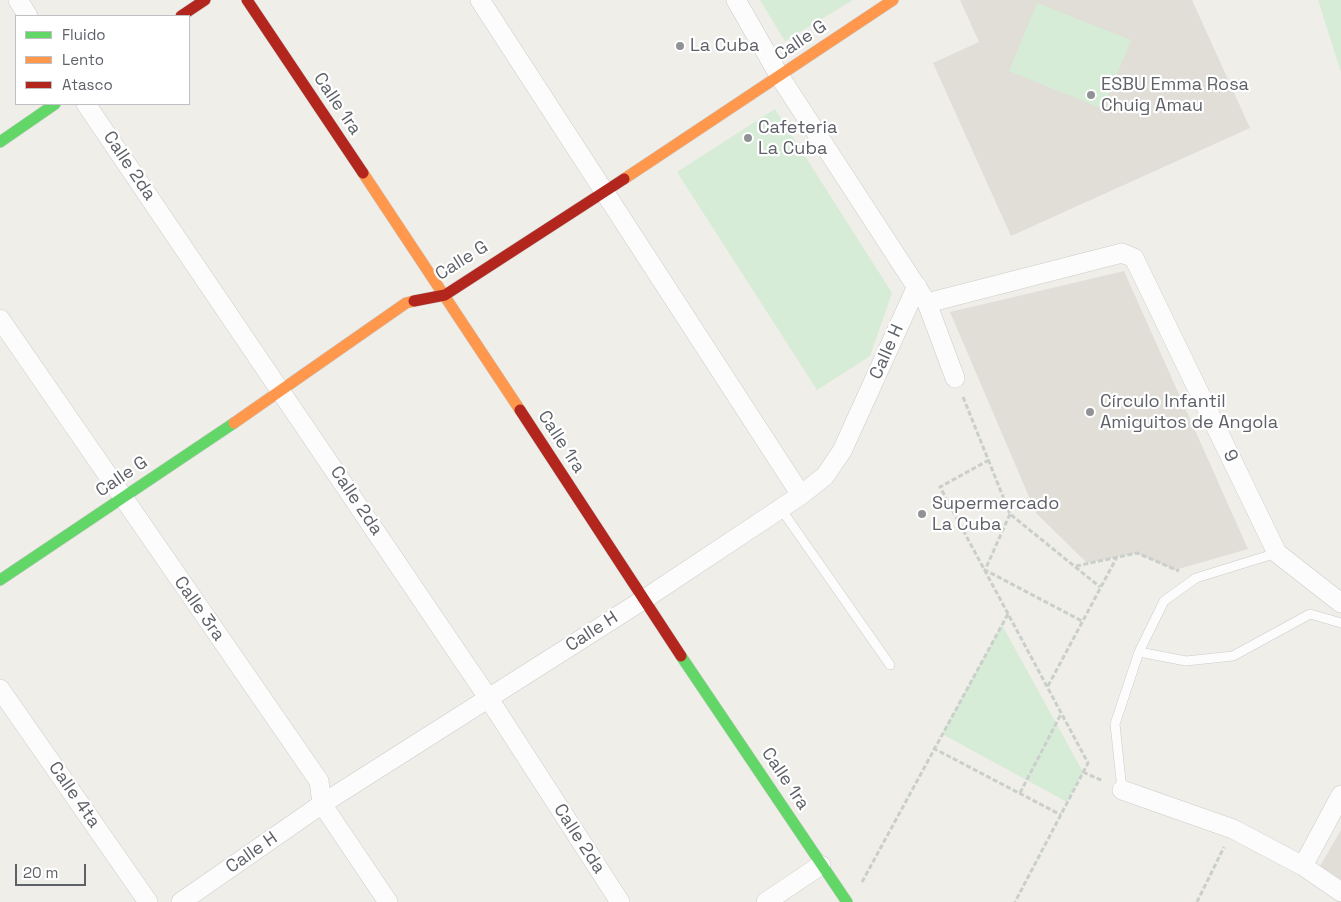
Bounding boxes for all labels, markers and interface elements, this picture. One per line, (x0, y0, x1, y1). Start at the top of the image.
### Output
legend (15, 15, 190, 105)
street label: Calle G (771, 16, 831, 66)
text: Fluido (62, 25, 106, 44)
place label: La Cuba (690, 35, 759, 57)
marker: La Cuba (674, 40, 686, 52)
text: Lento (62, 50, 104, 69)
street label: Calle 1ra (308, 69, 366, 139)
place label: ESBU Emma Rosa Chuig Amau (1101, 74, 1249, 116)
text: Atasco (62, 75, 113, 94)
marker: ESBU Emma Rosa Chuig Amau (1085, 89, 1097, 101)
place label: Cafeteria La Cuba (758, 117, 837, 160)
street label: Calle 2da (98, 127, 160, 205)
marker: Cafeteria La Cuba (742, 132, 754, 144)
street label: Calle G (432, 237, 492, 285)
street label: Calle H (865, 321, 909, 383)
place label: Círculo Infantil Amiguitos de Angola (1100, 391, 1278, 434)
marker: Círculo Infantil Amiguitos de Angola (1084, 406, 1096, 418)
street label: Calle 1ra (533, 407, 589, 477)
street label: 9 (1218, 446, 1242, 466)
street label: Calle G (92, 452, 152, 502)
street label: Calle 2da (325, 462, 387, 540)
place label: Supermercado La Cuba (932, 493, 1059, 536)
marker: Supermercado La Cuba (916, 508, 928, 520)
street label: Calle 3ra (169, 573, 229, 645)
street label: Calle H (562, 607, 622, 657)
street label: Calle 1ra (756, 744, 814, 814)
street label: Calle 4ta (43, 758, 105, 832)
street label: Calle 2da (548, 800, 610, 878)
street label: Calle H (222, 828, 282, 878)
scale bar (18, 854, 89, 886)
text: 20 m (23, 863, 58, 882)

